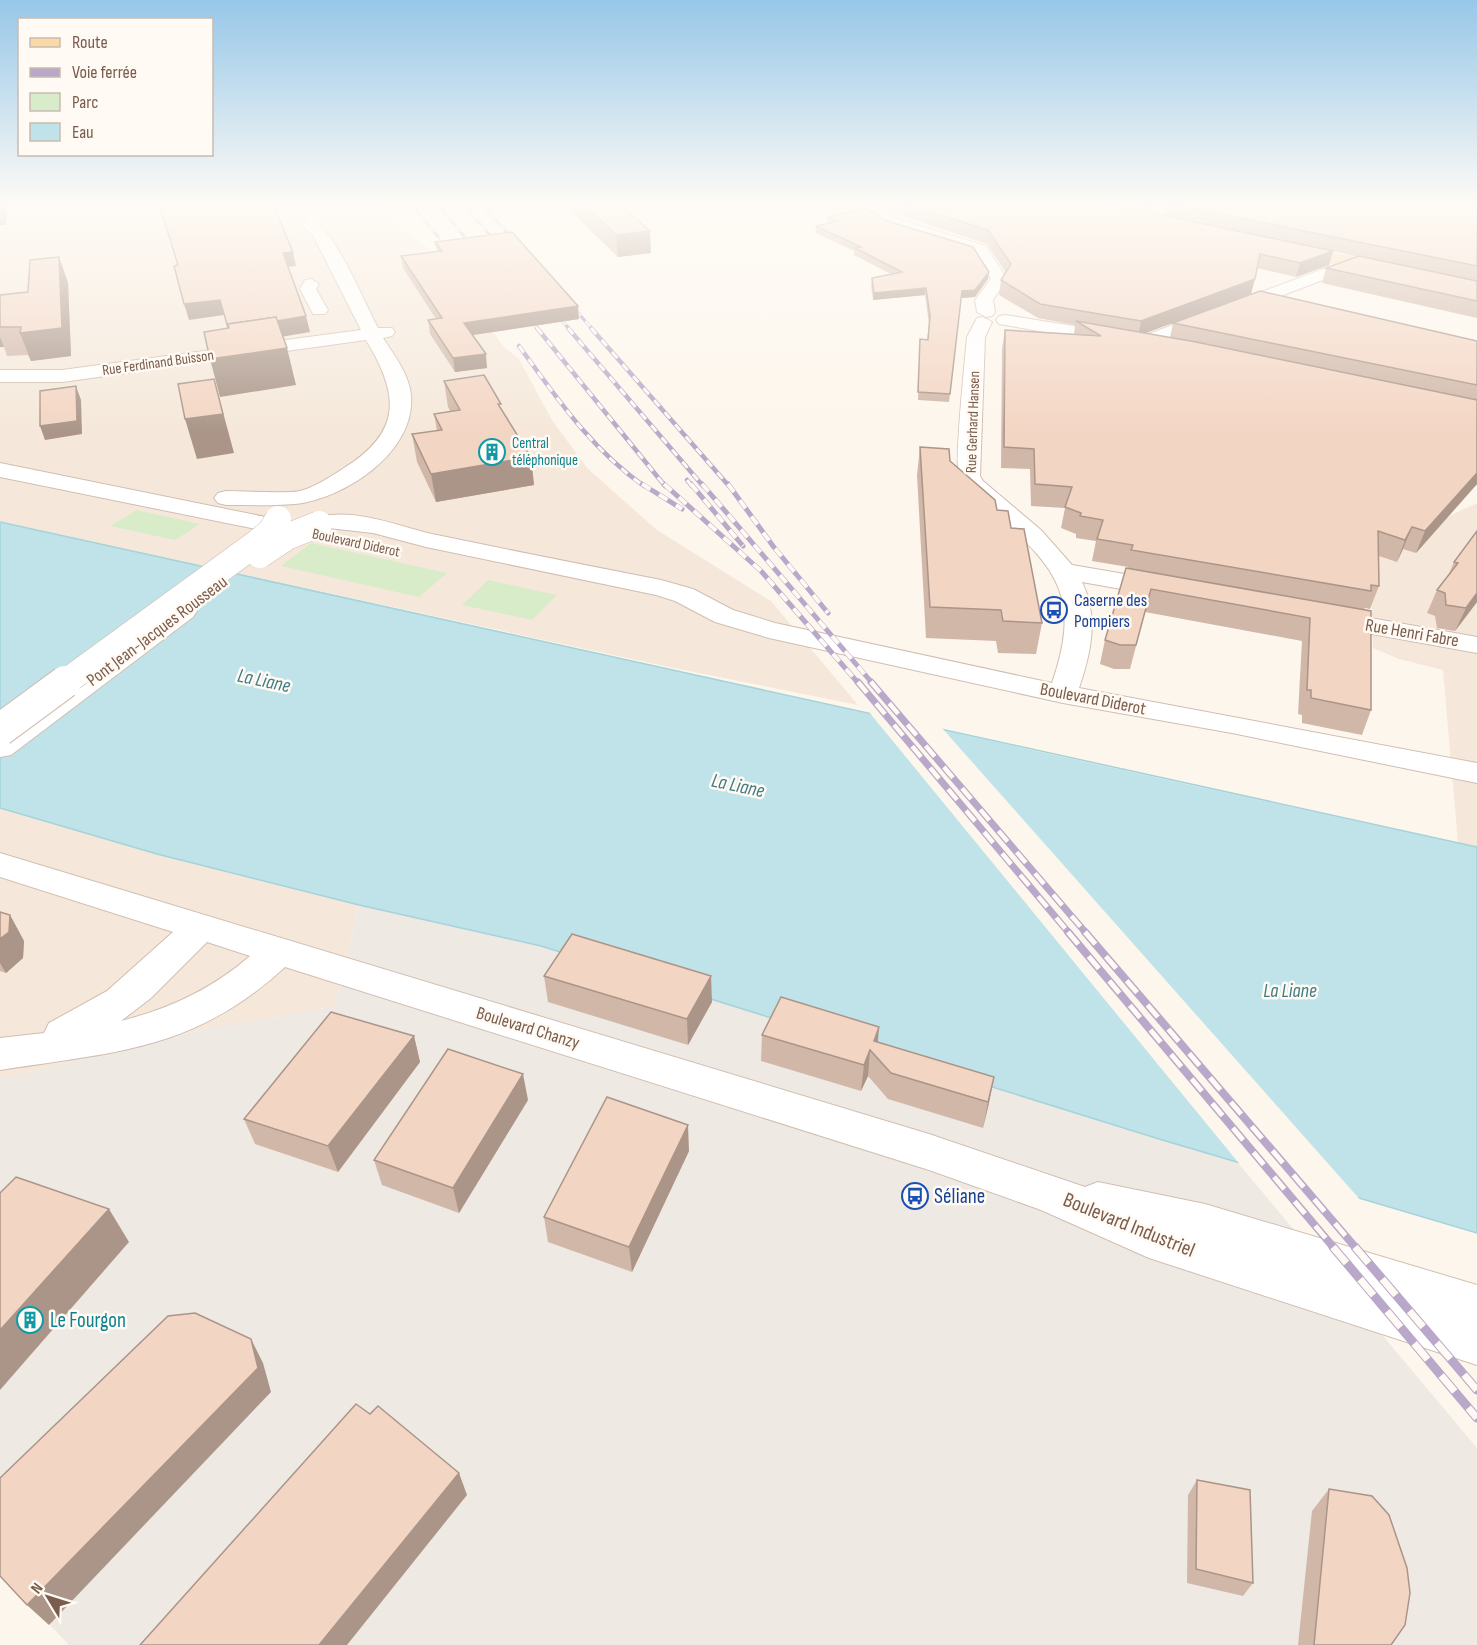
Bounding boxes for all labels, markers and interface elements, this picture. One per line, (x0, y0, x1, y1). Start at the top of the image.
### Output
legend (18, 18, 213, 156)
text: Route (72, 32, 108, 53)
text: Voie ferrée (72, 62, 137, 83)
text: Parc (72, 92, 98, 113)
text: Eau (72, 122, 94, 143)
street label: Rue Ferdinand Buisson (101, 346, 215, 380)
street label: Rue Gerhard Hansen (962, 371, 984, 473)
place label: Central téléphonique (512, 434, 578, 470)
building icon: Central téléphonique (477, 437, 507, 467)
street label: Boulevard Diderot (310, 524, 402, 562)
street label: Pont Jean-Jacques Rousseau (83, 571, 231, 691)
place label: Caserne des Pompiers (1074, 590, 1147, 632)
bus stop icon: Caserne des Pompiers (1039, 595, 1069, 625)
street label: Rue Henri Fabre (1364, 614, 1460, 652)
water label: La Liane (235, 664, 293, 698)
street label: Boulevard Diderot (1038, 678, 1148, 720)
water label: La Liane (709, 769, 767, 803)
water label: La Liane (1263, 979, 1317, 1003)
street label: Boulevard Chanzy (474, 1002, 582, 1054)
bus stop icon: Séliane (900, 1181, 930, 1211)
place label: Séliane (934, 1184, 985, 1209)
street label: Boulevard Industriel (1060, 1187, 1198, 1263)
building icon: Le Fourgon (15, 1305, 45, 1335)
place label: Le Fourgon (50, 1308, 126, 1333)
north arrow (18, 1567, 78, 1627)
text: N (27, 1579, 47, 1598)

